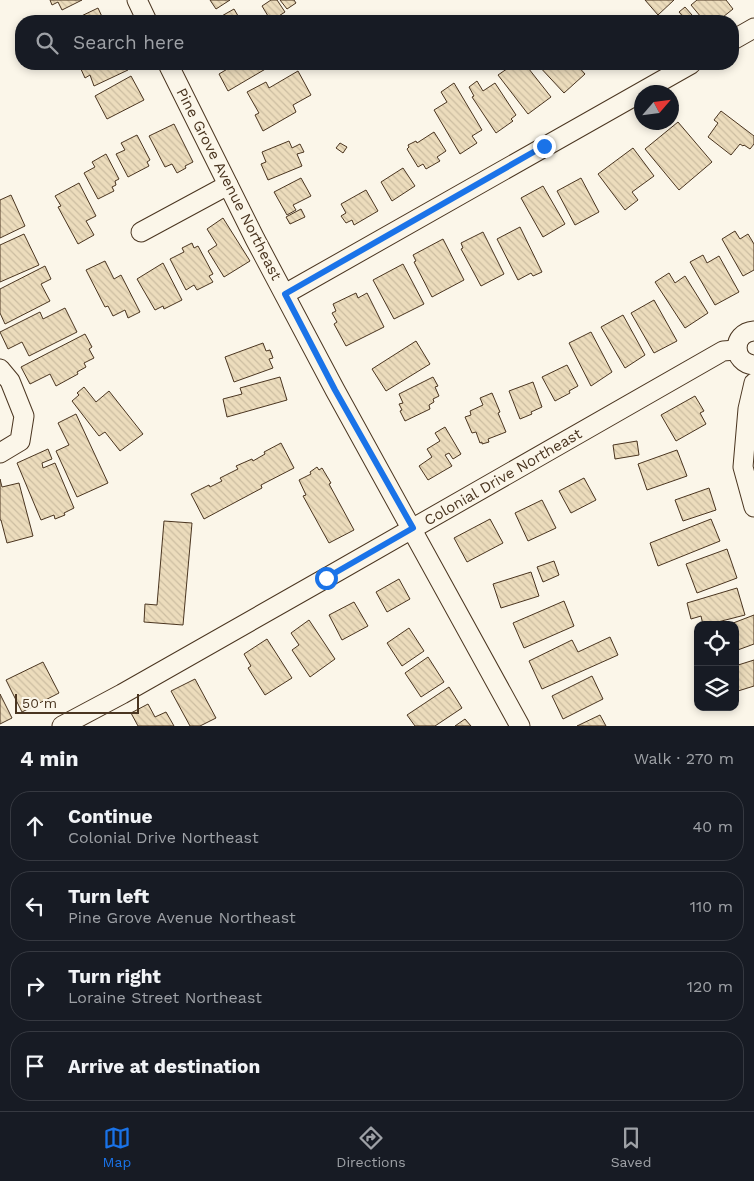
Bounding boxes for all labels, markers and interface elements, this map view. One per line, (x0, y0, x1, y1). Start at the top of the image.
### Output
search box (15, 15, 739, 70)
icon: search (33, 29, 61, 57)
text: Search here (73, 31, 184, 54)
street label: Pine Grove Avenue Northeast (173, 85, 286, 284)
north arrow (634, 85, 679, 130)
route end (533, 135, 556, 158)
street label: Colonial Drive Northeast (421, 424, 586, 529)
route start (315, 567, 338, 590)
map controls (694, 621, 739, 711)
button: locate (694, 621, 739, 666)
button: layers (694, 666, 739, 711)
scale bar (15, 691, 139, 714)
text: 50 m (22, 695, 57, 711)
text: 4 min (20, 746, 78, 771)
text: Walk · 270 m (634, 749, 734, 768)
text: Continue (68, 805, 152, 828)
icon: ahead (21, 812, 49, 840)
text: 40 m (693, 817, 733, 836)
text: Colonial Drive Northeast (68, 828, 259, 847)
text: Turn left (68, 885, 149, 908)
icon: left (21, 892, 49, 920)
text: 110 m (690, 897, 733, 916)
text: Pine Grove Avenue Northeast (68, 908, 296, 927)
text: Turn right (68, 965, 161, 988)
icon: right (21, 972, 49, 1000)
text: 120 m (687, 977, 733, 996)
text: Loraine Street Northeast (68, 988, 262, 1007)
icon: arrive (21, 1052, 49, 1080)
text: Arrive at destination (68, 1055, 260, 1078)
tab: Map (103, 1124, 131, 1170)
tab: Directions (336, 1124, 406, 1170)
tab: Saved (611, 1124, 651, 1170)

